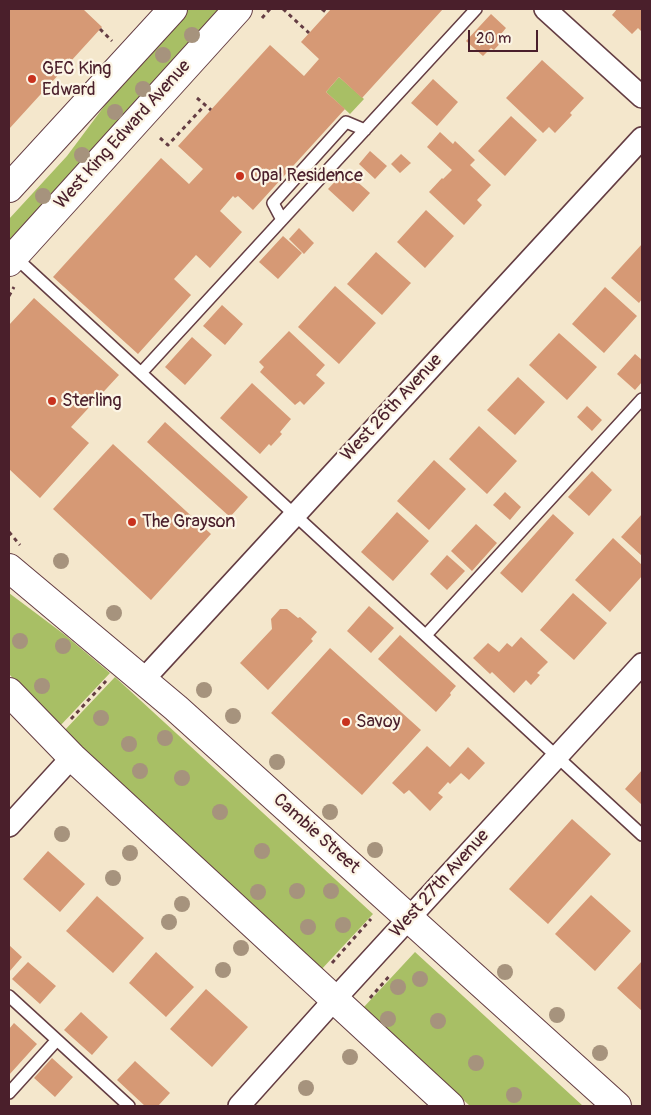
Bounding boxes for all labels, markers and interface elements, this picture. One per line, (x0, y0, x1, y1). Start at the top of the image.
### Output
scale bar (471, 20, 541, 52)
text: 20 m (476, 29, 511, 48)
street label: West King Edward Avenue (50, 56, 196, 214)
place label: GEC King Edward (42, 58, 111, 100)
marker: GEC King Edward (26, 73, 38, 85)
place label: Opal Residence (250, 165, 363, 187)
marker: Opal Residence (234, 170, 246, 182)
street label: West 26th Avenue (337, 350, 447, 466)
place label: Sterling (62, 390, 122, 412)
marker: Sterling (46, 395, 58, 407)
place label: The Grayson (142, 511, 235, 533)
marker: The Grayson (126, 516, 138, 528)
place label: Savoy (356, 711, 400, 733)
marker: Savoy (340, 716, 352, 728)
street label: Cambie Street (268, 789, 364, 879)
street label: West 27th Avenue (386, 826, 494, 942)

